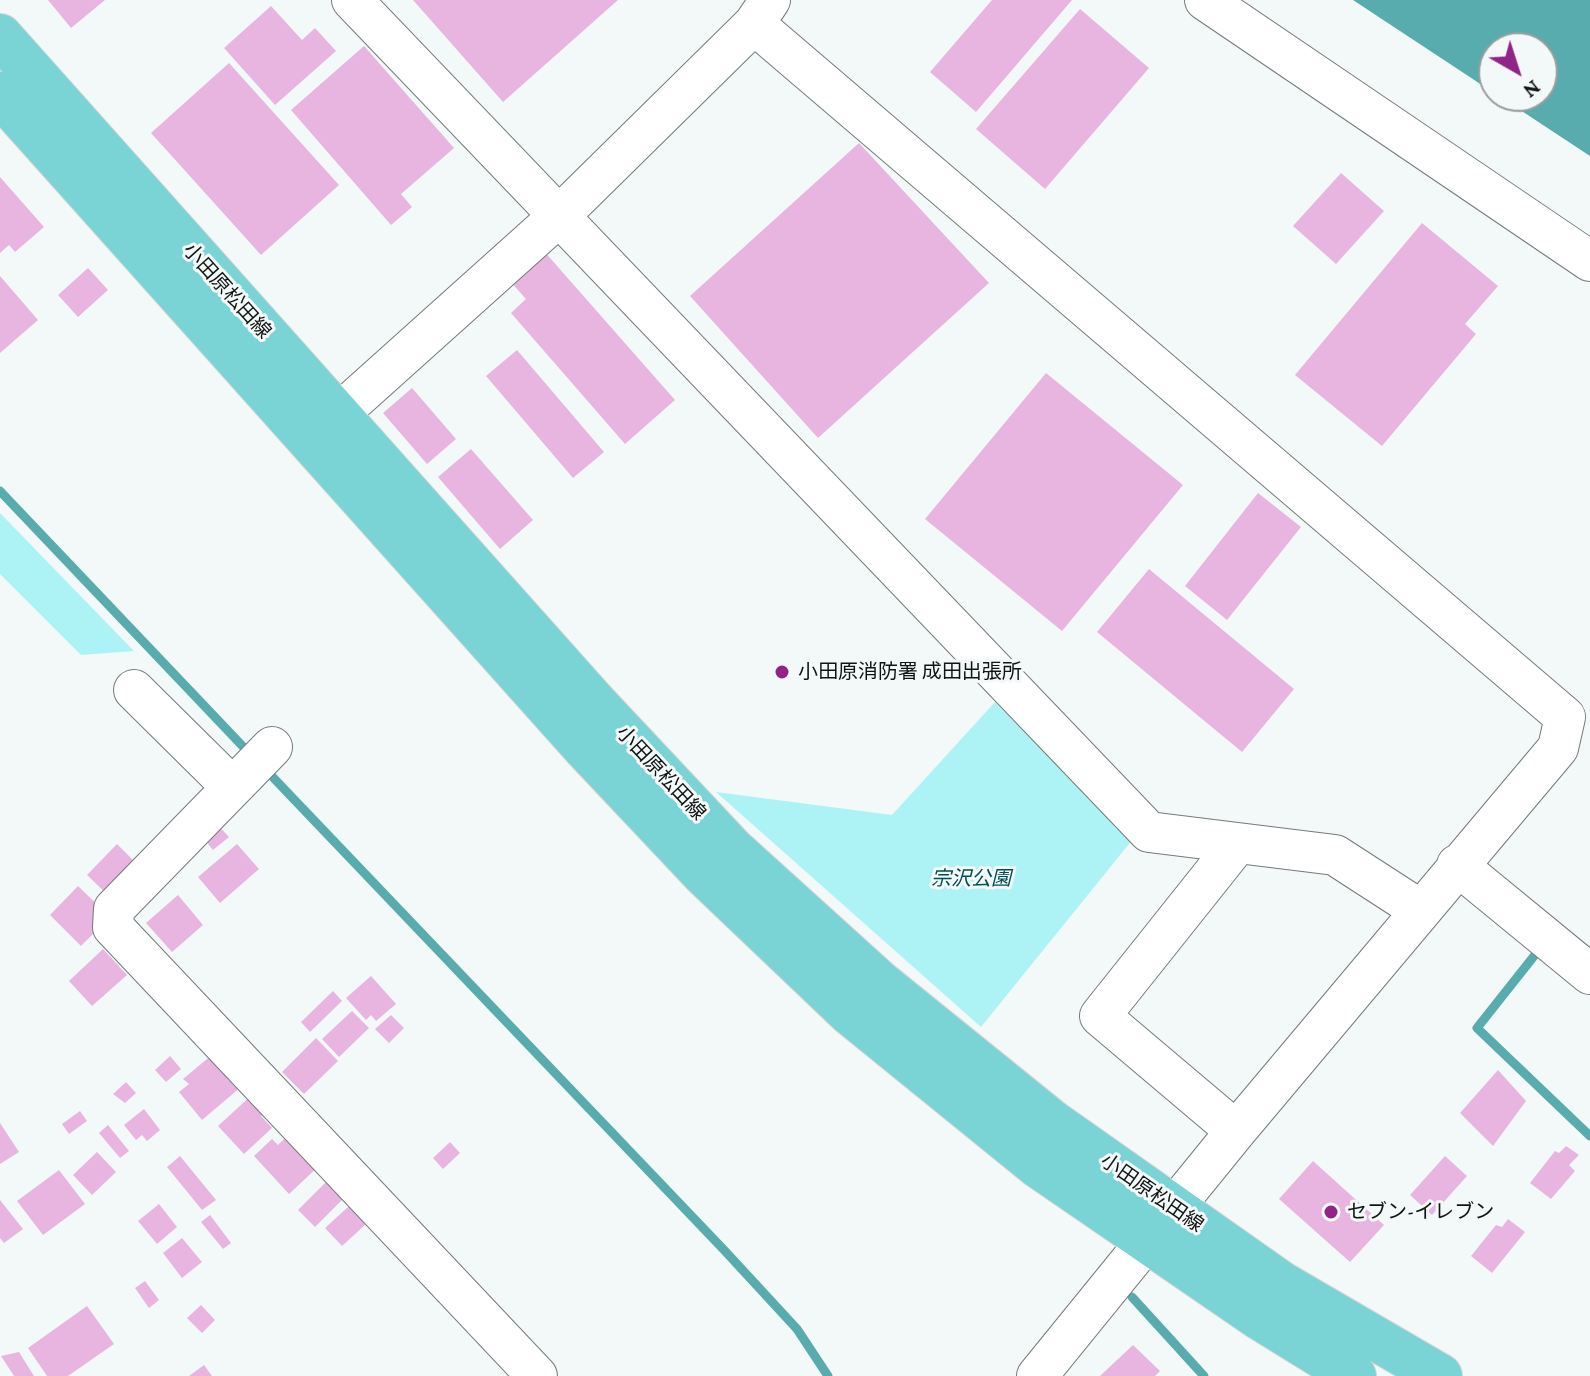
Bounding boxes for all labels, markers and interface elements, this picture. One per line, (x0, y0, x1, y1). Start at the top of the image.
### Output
north arrow (1478, 32, 1558, 112)
text: N (1518, 75, 1546, 104)
street label: 小田原松田線 (178, 238, 276, 344)
place label: 小田原消防署 成田出張所 (798, 660, 1022, 684)
marker: 小田原消防署 成田出張所 (773, 663, 791, 681)
street label: 小田原松田線 (611, 721, 711, 825)
park label: 宗沢公園 (931, 867, 1011, 891)
street label: 小田原松田線 (1096, 1149, 1208, 1237)
place label: セブン-イレブン (1347, 1200, 1494, 1224)
marker: セブン-イレブン (1322, 1203, 1340, 1221)

